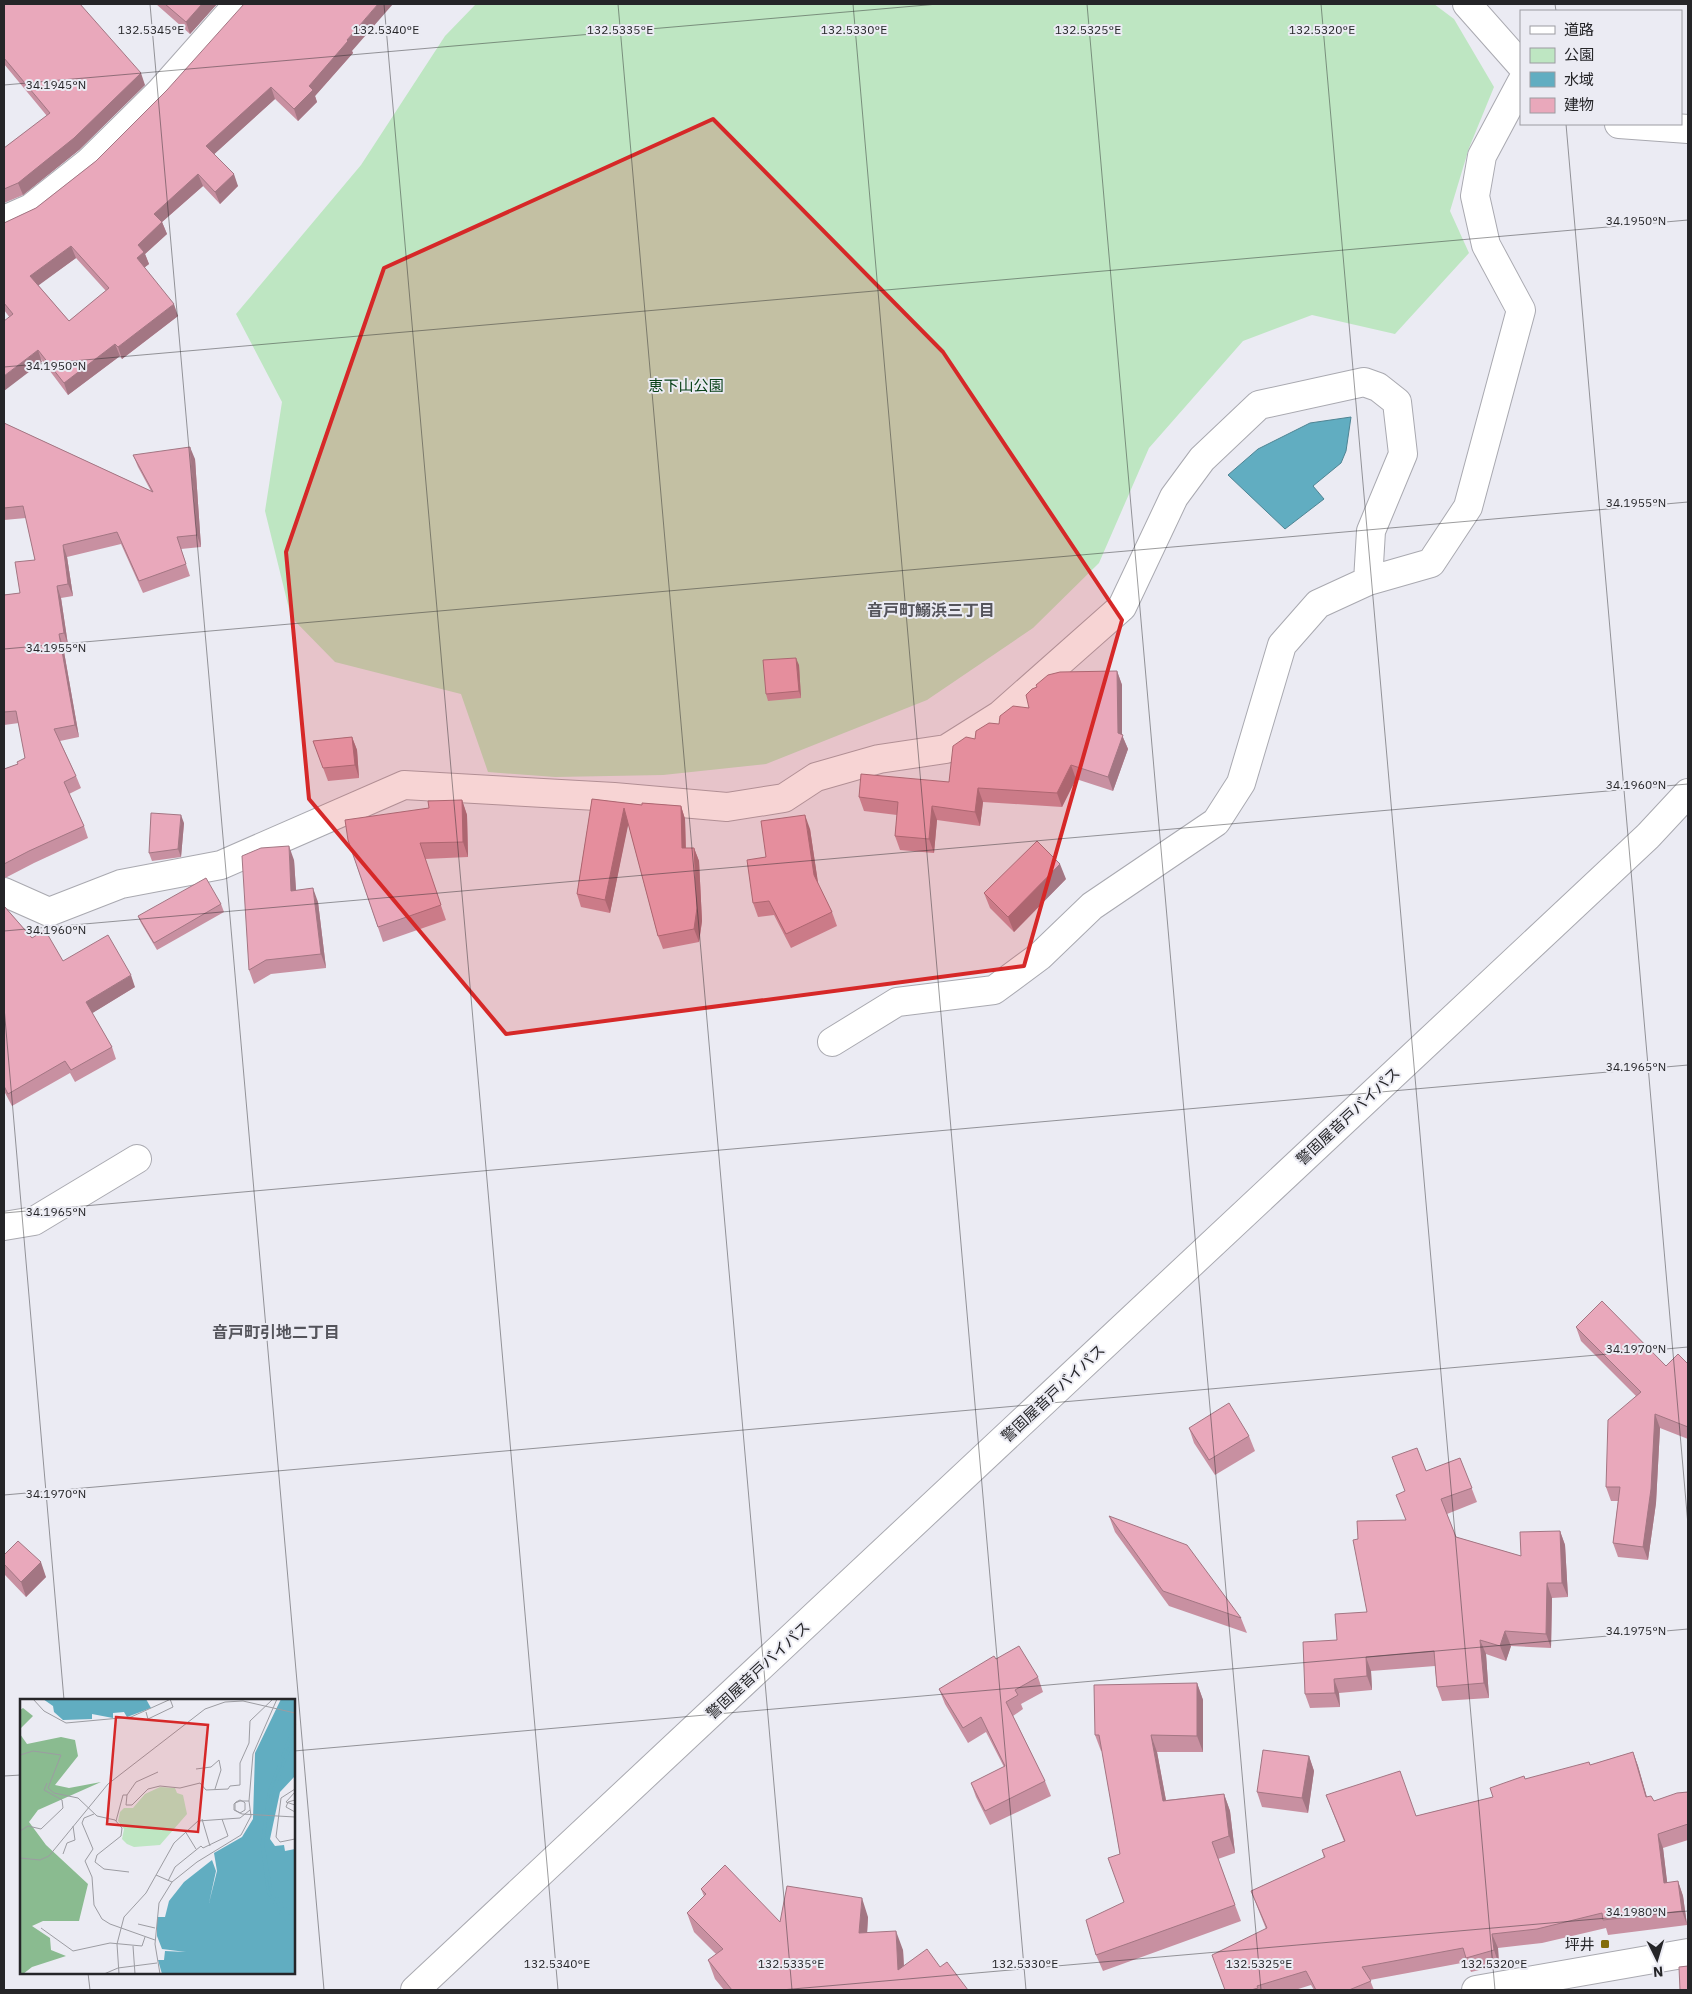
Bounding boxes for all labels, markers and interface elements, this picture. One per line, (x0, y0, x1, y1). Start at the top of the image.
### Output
legend (1520, 10, 1682, 125)
text: 道路 (1564, 20, 1594, 39)
text: 132.5345°E (118, 22, 184, 37)
text: 132.5340°E (353, 22, 419, 37)
text: 132.5335°E (587, 22, 653, 37)
text: 132.5330°E (821, 22, 887, 37)
text: 132.5325°E (1055, 22, 1121, 37)
text: 132.5320°E (1289, 22, 1355, 37)
text: 公園 (1564, 45, 1594, 64)
text: 水域 (1564, 70, 1594, 89)
text: 34.1945°N (26, 77, 86, 92)
text: 建物 (1564, 95, 1594, 114)
text: 34.1950°N (1606, 213, 1666, 228)
text: 34.1950°N (26, 358, 86, 373)
park label: 恵下山公園 (648, 376, 724, 395)
text: 34.1955°N (1606, 495, 1666, 510)
district label: 音戸町鰯浜三丁目 (867, 600, 995, 620)
text: 34.1955°N (26, 640, 86, 655)
text: 34.1960°N (1606, 777, 1666, 792)
text: 34.1960°N (26, 922, 86, 937)
text: 34.1965°N (1606, 1059, 1666, 1074)
street label: 警固屋音戸バイパス (1292, 1063, 1404, 1169)
text: 34.1965°N (26, 1204, 86, 1219)
district label: 音戸町引地二丁目 (212, 1322, 340, 1342)
street label: 警固屋音戸バイパス (997, 1340, 1109, 1446)
text: 34.1970°N (1606, 1341, 1666, 1356)
text: 34.1970°N (26, 1486, 86, 1501)
street label: 警固屋音戸バイパス (702, 1617, 814, 1723)
text: 34.1975°N (1606, 1623, 1666, 1638)
inset map (20, 1699, 295, 1974)
text: 34.1980°N (1606, 1904, 1666, 1919)
north arrow (1632, 1934, 1682, 1984)
place label: 坪井 (1565, 1935, 1595, 1954)
marker: 坪井 (1599, 1938, 1611, 1950)
text: 132.5340°E (524, 1956, 590, 1971)
text: 132.5335°E (758, 1956, 824, 1971)
text: 132.5330°E (992, 1956, 1058, 1971)
text: 132.5325°E (1226, 1956, 1292, 1971)
text: 132.5320°E (1461, 1956, 1527, 1971)
text: N (1652, 1963, 1664, 1981)

